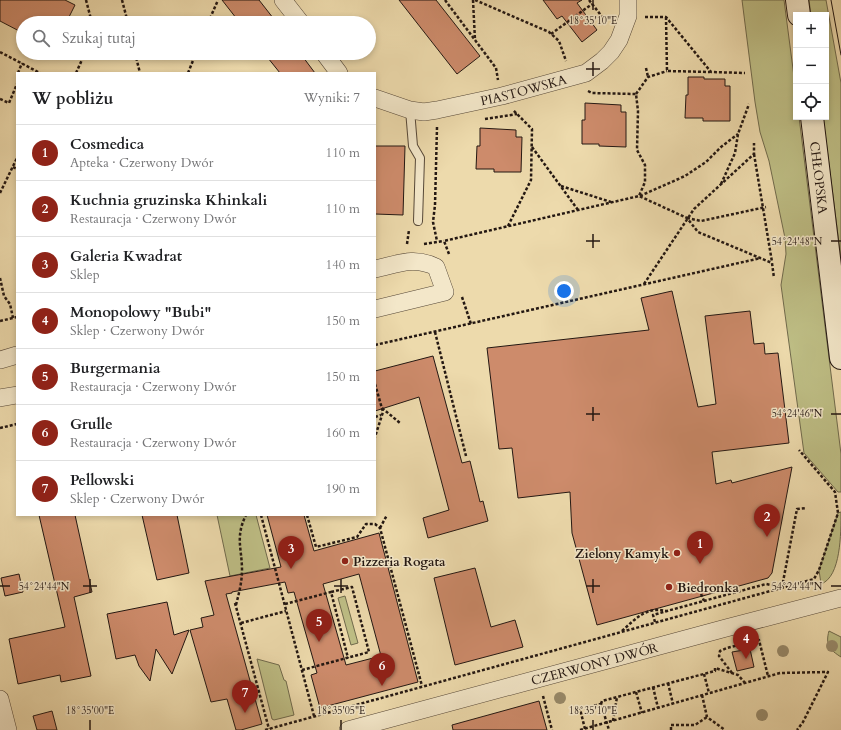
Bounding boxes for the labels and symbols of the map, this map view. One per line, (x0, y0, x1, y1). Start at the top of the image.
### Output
text: 18°35'10"E (569, 14, 617, 28)
street label: PIASTOWSKA (479, 71, 569, 110)
street label: CHŁOPSKA (805, 140, 832, 216)
text: 54°24'48"N (772, 235, 823, 249)
your location (554, 281, 574, 301)
text: 54°24'46"N (772, 407, 823, 421)
pin: 2 (754, 504, 780, 537)
pin: 1 (687, 531, 713, 564)
pin: 3 (278, 536, 304, 569)
place label: Zielony Kamyk (575, 545, 670, 563)
marker: Zielony Kamyk (672, 548, 682, 558)
place label: Pizzeria Rogata (353, 553, 446, 571)
marker: Pizzeria Rogata (340, 556, 350, 566)
place label: Biedronka (677, 579, 739, 597)
text: 54°24'44"N (19, 580, 70, 594)
text: 54°24'44"N (772, 580, 823, 594)
marker: Biedronka (664, 582, 674, 592)
pin: 5 (306, 609, 332, 642)
pin: 4 (733, 626, 759, 659)
street label: CZERWONY DWÓR (529, 639, 660, 690)
pin: 6 (369, 653, 395, 686)
pin: 7 (232, 680, 258, 713)
text: 18°35'00"E (66, 704, 114, 718)
text: 18°35'05"E (317, 704, 365, 718)
text: 18°35'10"E (569, 704, 617, 718)

